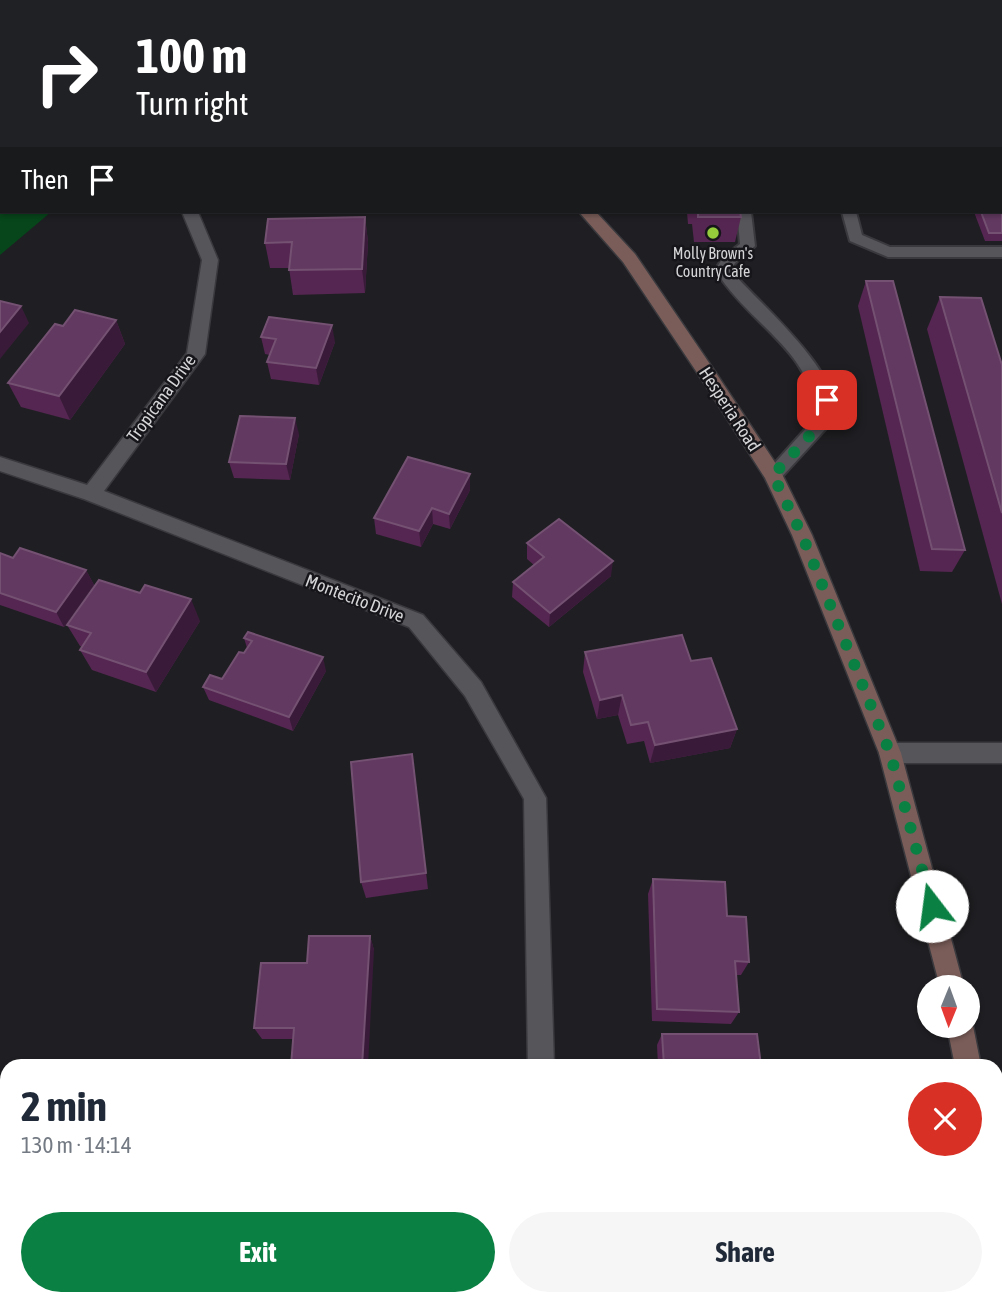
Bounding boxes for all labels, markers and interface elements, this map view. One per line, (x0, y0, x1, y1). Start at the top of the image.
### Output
text: 100 m (136, 27, 247, 83)
icon: right (21, 28, 112, 119)
text: Turn right (136, 85, 249, 122)
icon: arrive (83, 161, 121, 199)
text: Then (21, 165, 69, 195)
marker: Molly Brown's Country Cafe (705, 225, 721, 241)
place label: Molly Brown's Country Cafe (673, 244, 753, 281)
street label: Tropicana Drive (122, 350, 200, 446)
street label: Hesperia Road (695, 363, 765, 455)
pin (797, 370, 857, 430)
icon: arrive (808, 381, 846, 419)
street label: Montecito Drive (303, 570, 407, 626)
position arrow (895, 869, 969, 943)
north arrow (917, 975, 980, 1038)
map controls (917, 975, 980, 1038)
text: 2 min (21, 1082, 107, 1130)
button: close (908, 1082, 982, 1156)
text: 130 m · 14:14 (21, 1132, 132, 1158)
button: Exit (21, 1212, 495, 1292)
button: Share (509, 1212, 982, 1292)

